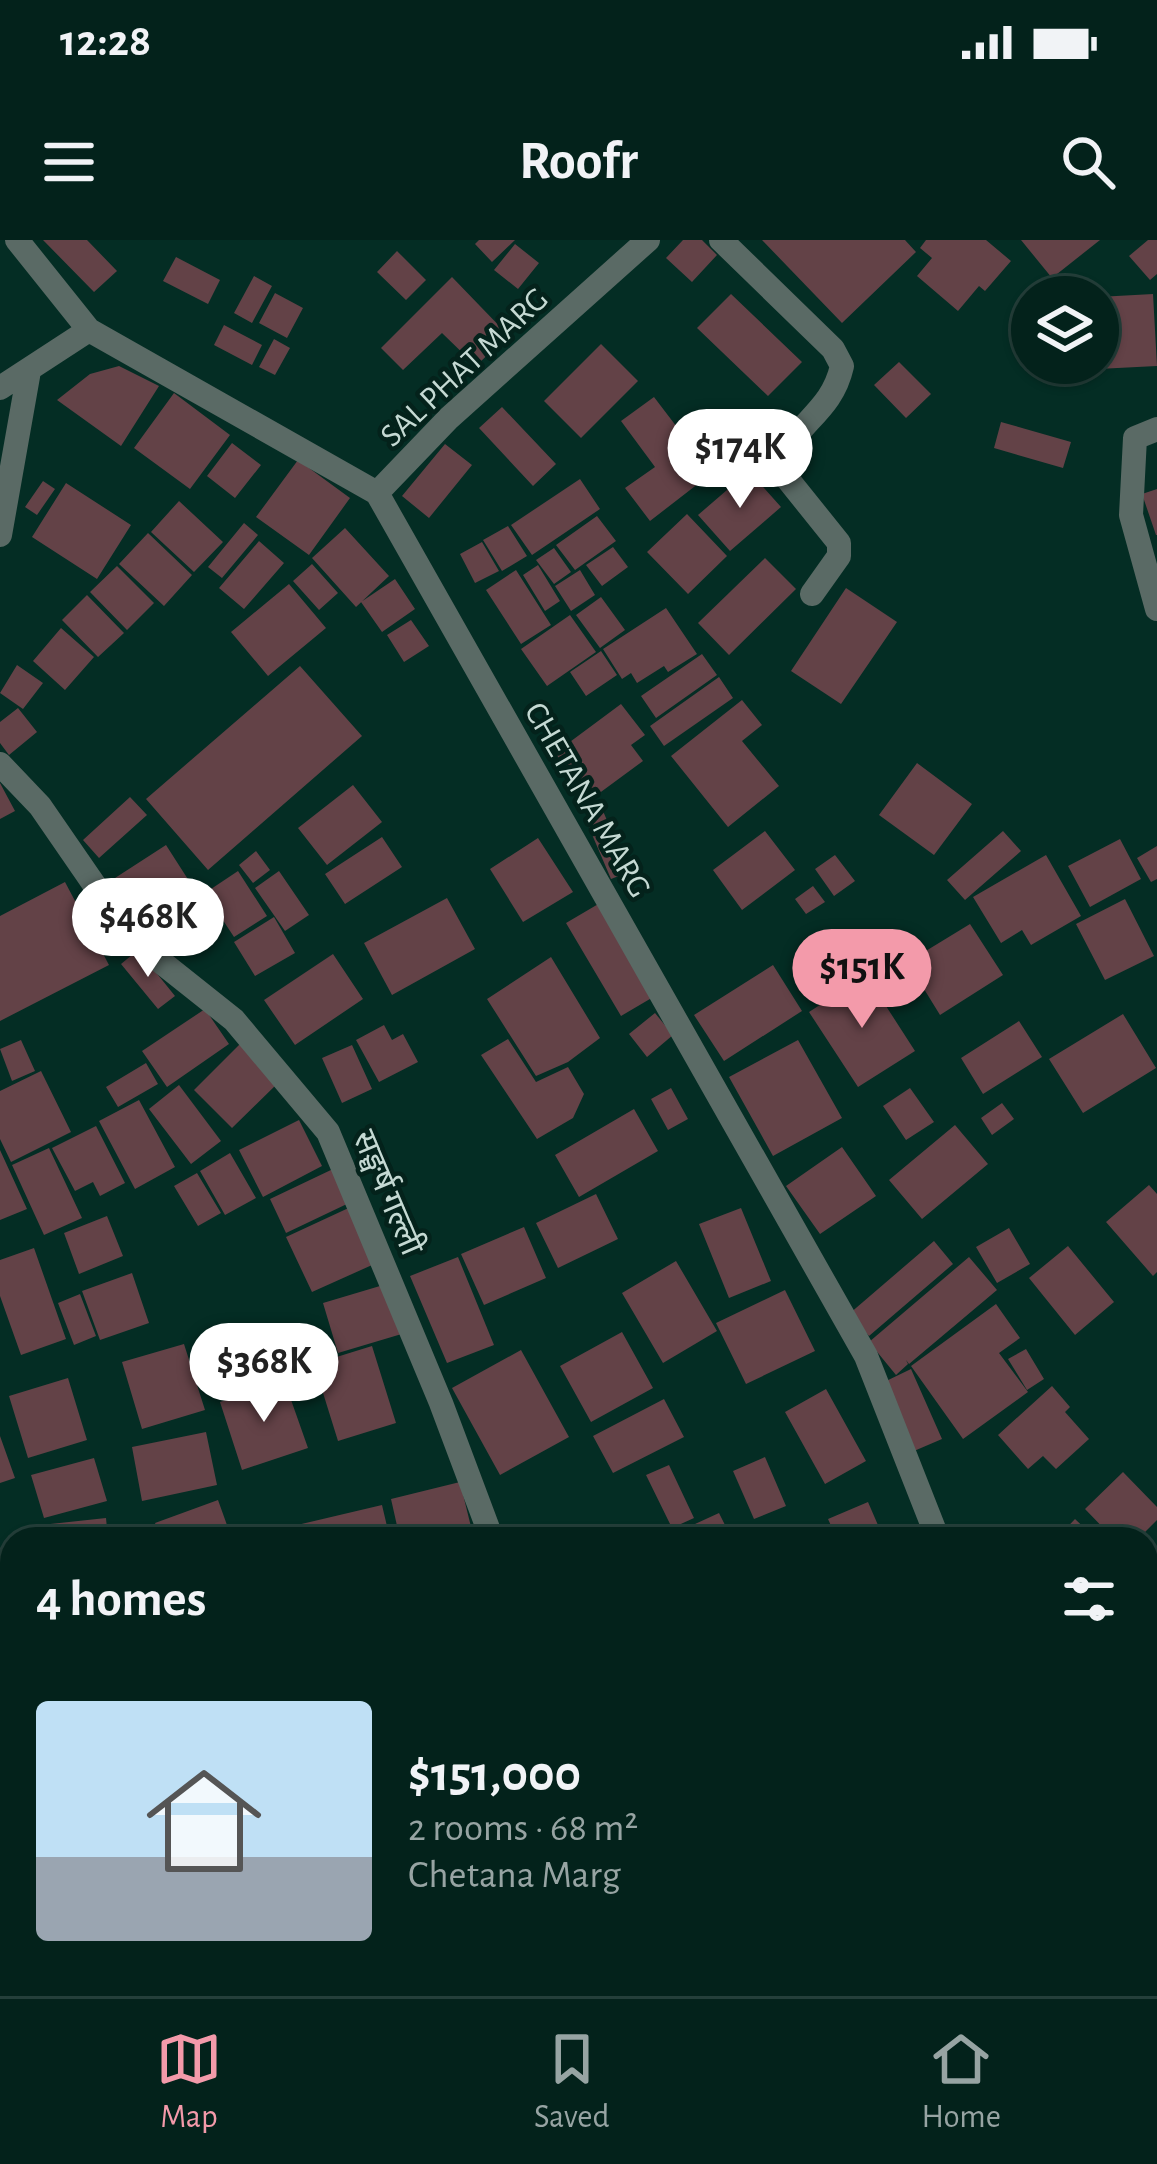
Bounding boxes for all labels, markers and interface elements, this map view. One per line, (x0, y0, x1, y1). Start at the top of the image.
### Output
text: 12:28 (60, 19, 151, 64)
icon: menu (36, 129, 102, 195)
icon: search (1055, 129, 1121, 195)
text: Roofr (519, 135, 638, 189)
map controls (1011, 276, 1119, 384)
button: layers (1011, 276, 1119, 384)
street label: SAL PHAT MARG (375, 282, 555, 453)
pin: $174K (656, 409, 824, 511)
text: $174K (695, 428, 785, 467)
street label: CHETANA MARG (518, 697, 656, 903)
pin: $468K (64, 878, 232, 980)
text: $468K (99, 897, 197, 936)
pin: $151K (778, 929, 946, 1031)
text: $151K (819, 948, 905, 987)
street label: सङ्घर्ष गल्ली (346, 1124, 432, 1262)
pin: $368K (180, 1323, 348, 1425)
text: $368K (216, 1342, 312, 1381)
icon: filters (1056, 1566, 1122, 1632)
text: 4 homes (36, 1574, 206, 1625)
icon: home (132, 1749, 276, 1893)
text: $151,000 (408, 1749, 581, 1800)
text: 2 rooms · 68 m² (408, 1809, 638, 1848)
text: Chetana Marg (408, 1856, 621, 1895)
tab: Map (156, 2026, 222, 2138)
tab: Saved (534, 2026, 610, 2138)
tab: Home (922, 2026, 1001, 2138)

